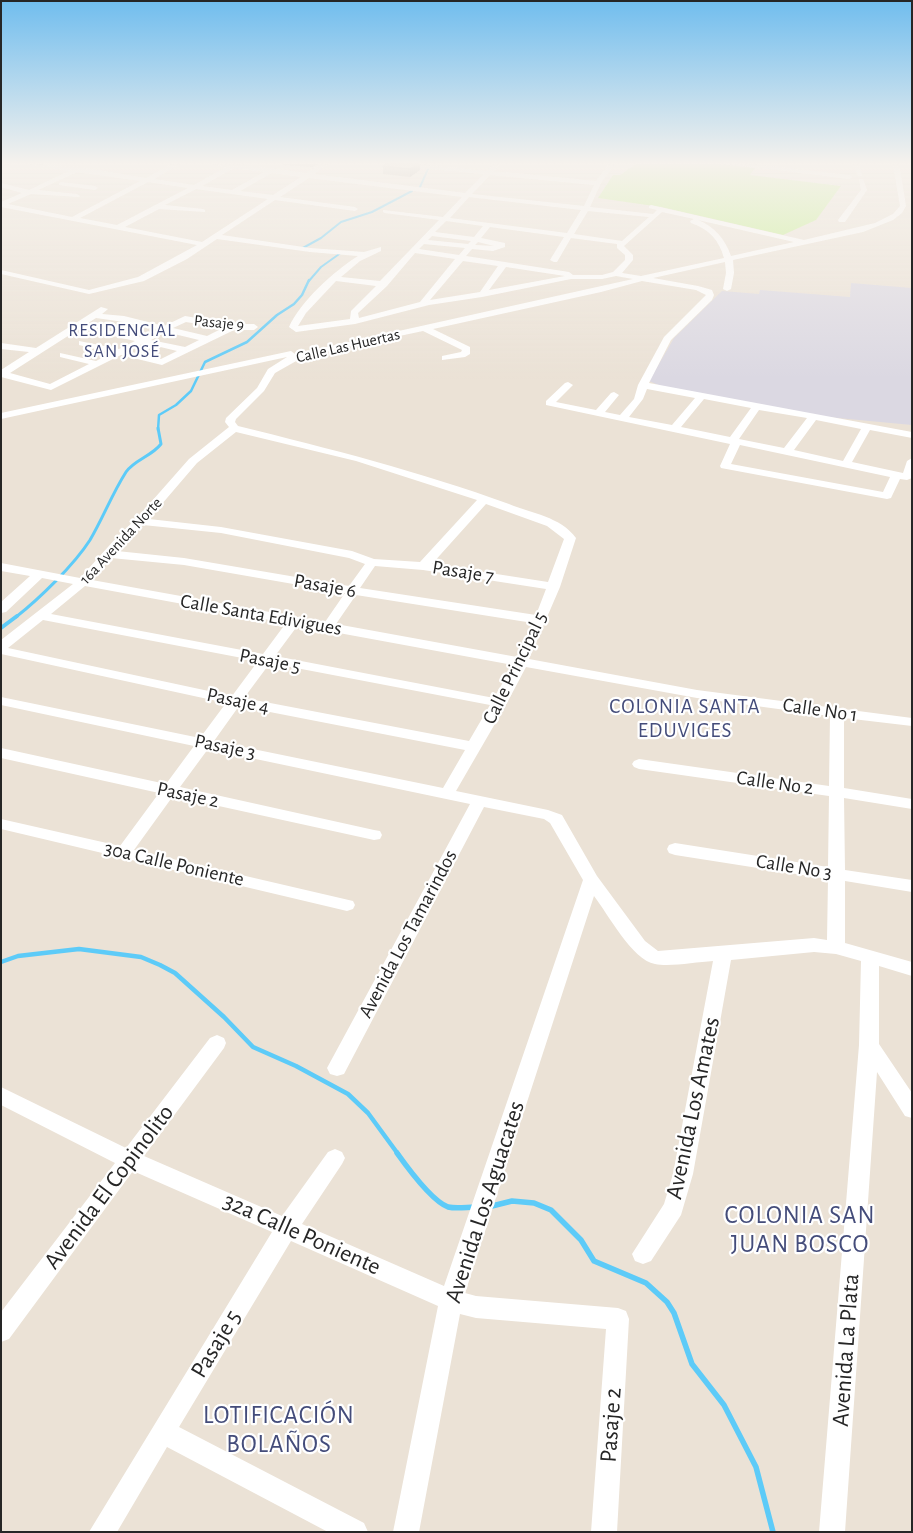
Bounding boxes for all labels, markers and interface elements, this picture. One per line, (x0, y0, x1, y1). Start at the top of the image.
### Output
street label: Pasaje 9 (193, 311, 245, 335)
district label: RESIDENCIAL SAN JOSÉ (67, 320, 177, 362)
street label: Calle Las Huertas (294, 325, 402, 367)
street label: 16a Avenida Norte (76, 493, 166, 589)
street label: Pasaje 7 (431, 555, 495, 589)
street label: Pasaje 6 (292, 569, 358, 603)
street label: Calle Santa Edivigues (178, 589, 344, 641)
street label: Calle Principal 5 (477, 608, 553, 728)
street label: Pasaje 5 (237, 643, 303, 679)
street label: Pasaje 4 (205, 683, 271, 719)
street label: Calle No 1 (781, 693, 859, 727)
district label: COLONIA SANTA EDUVIGES (608, 694, 762, 744)
street label: Pasaje 3 (192, 729, 258, 765)
street label: Calle No 2 (735, 766, 815, 800)
street label: Pasaje 2 (155, 777, 221, 813)
street label: 30a Calle Poniente (102, 836, 246, 892)
street label: Avenida Los Tamarindos (354, 846, 462, 1022)
street label: Calle No 3 (754, 849, 834, 885)
street label: Avenida Los Amates (660, 1014, 726, 1202)
street label: Avenida Los Aguacates (439, 1097, 531, 1307)
street label: Avenida El Copinolito (38, 1099, 180, 1275)
street label: 32a Calle Poniente (219, 1186, 385, 1282)
district label: COLONIA SAN JUAN BOSCO (723, 1200, 877, 1259)
street label: Avenida La Plata (826, 1273, 866, 1427)
street label: Pasaje 5 (185, 1305, 247, 1383)
street label: Pasaje 2 (594, 1386, 628, 1464)
district label: LOTIFICACIÓN BOLAÑOS (202, 1400, 356, 1459)

